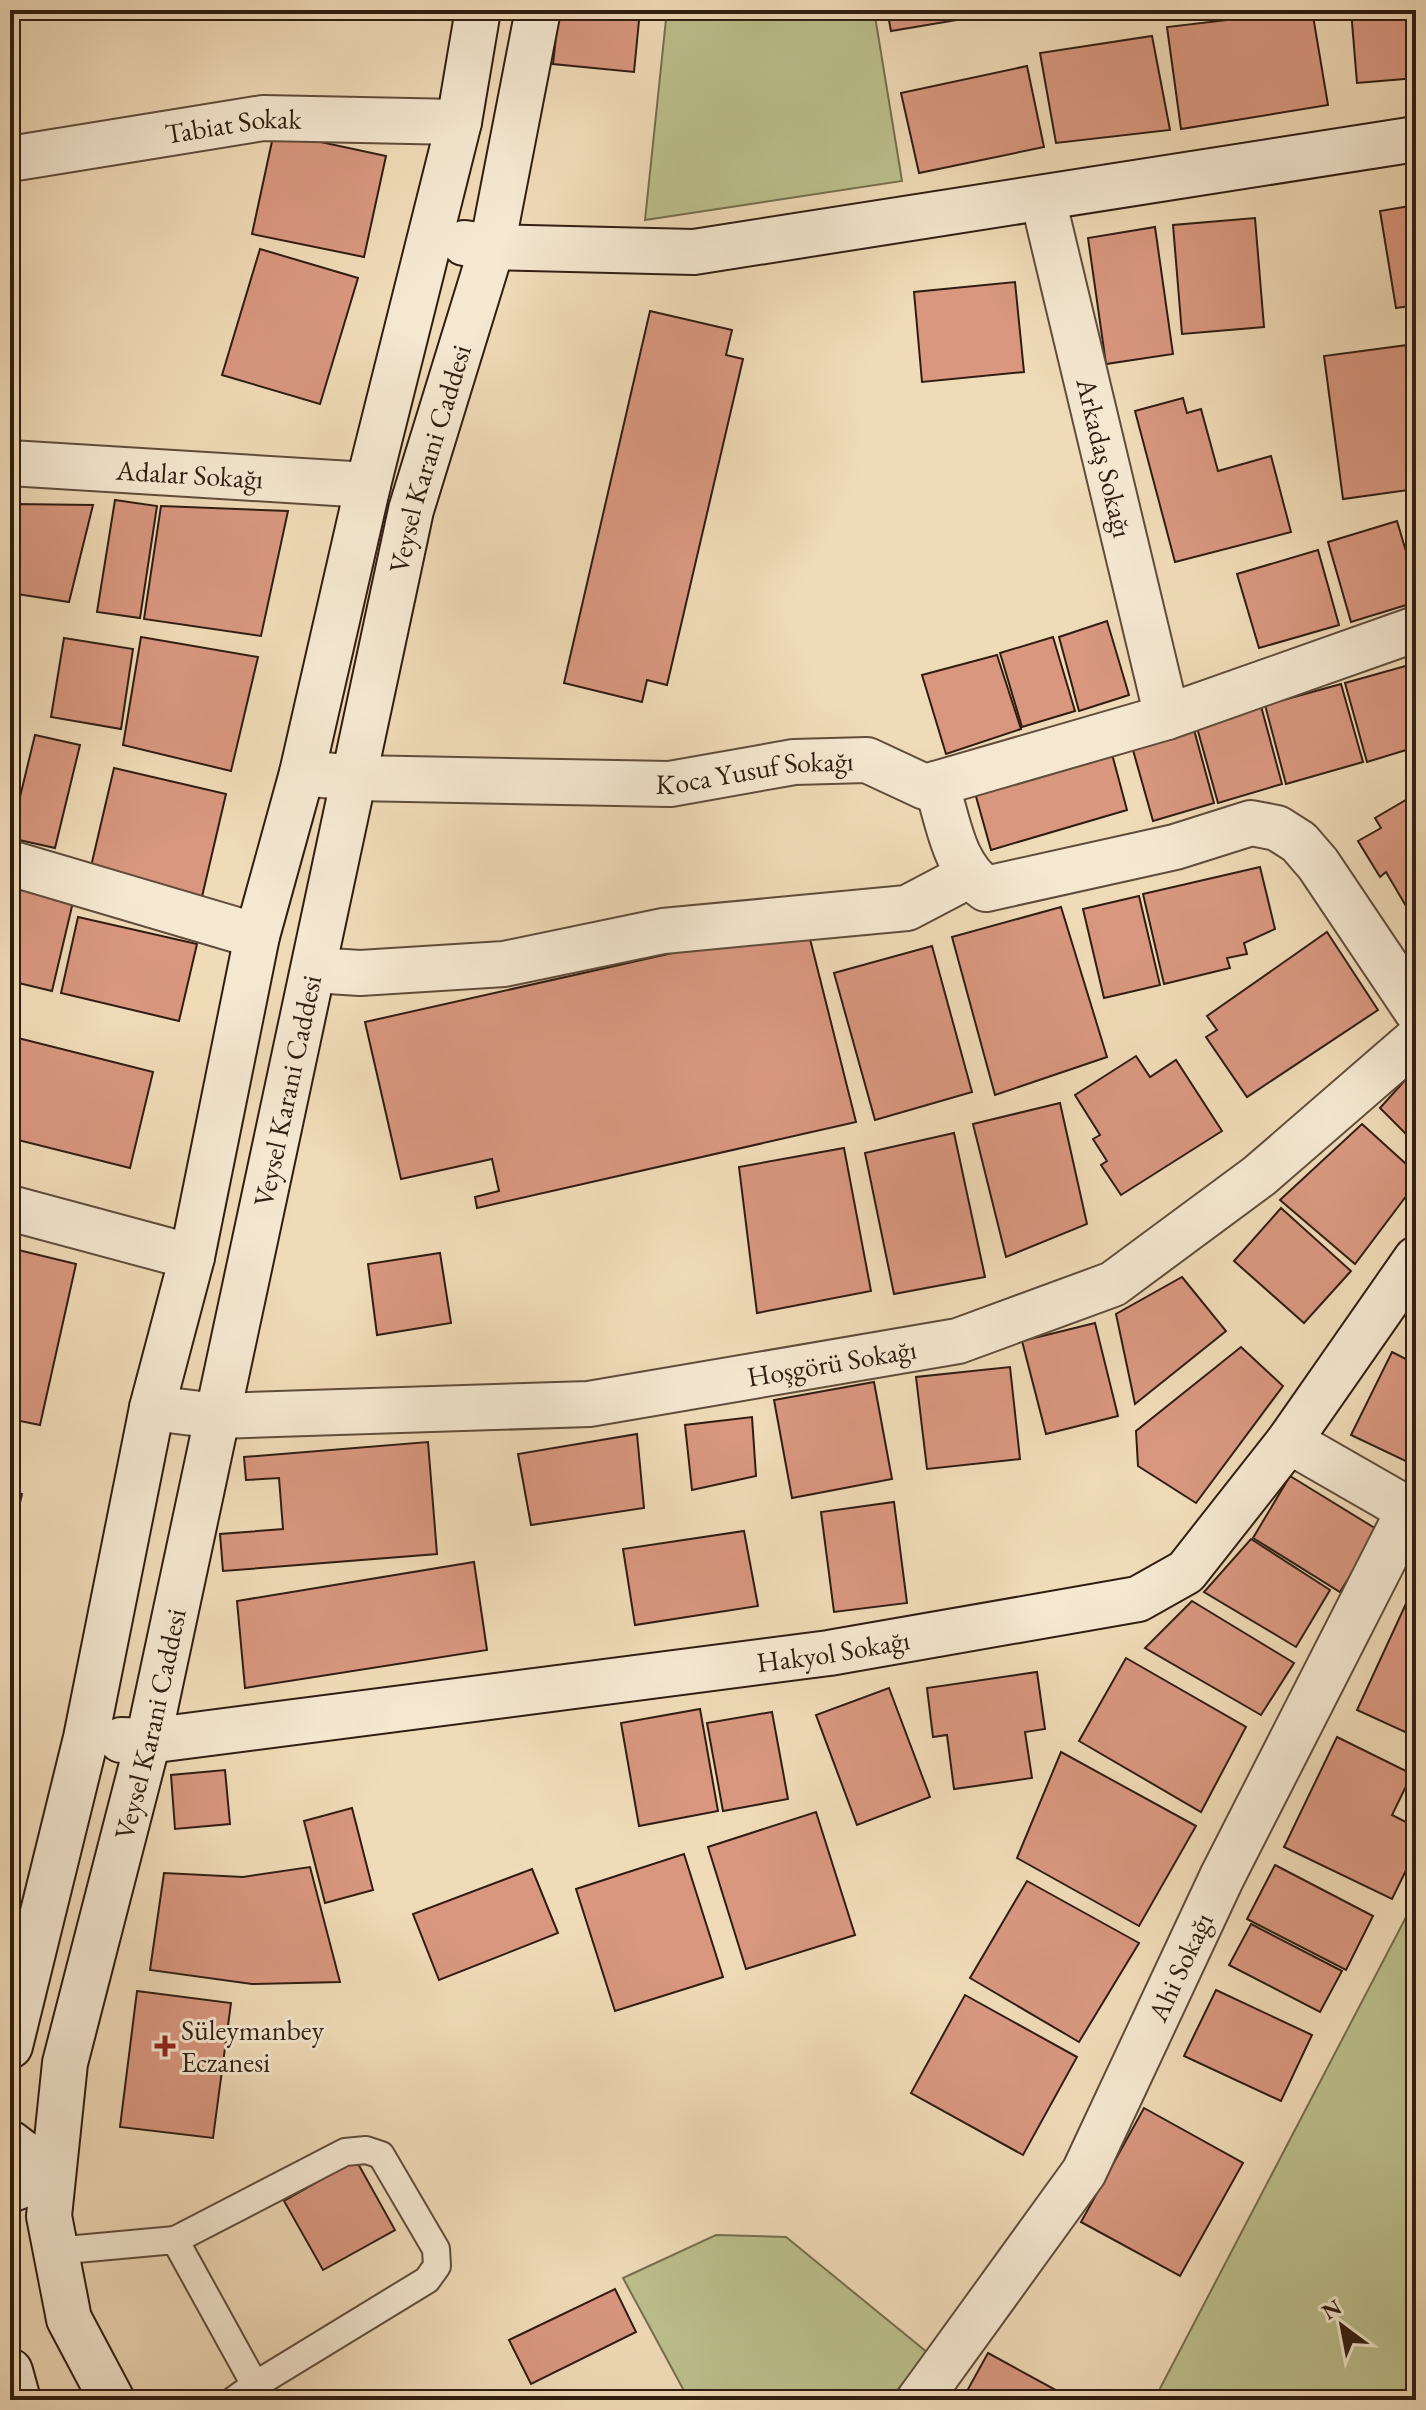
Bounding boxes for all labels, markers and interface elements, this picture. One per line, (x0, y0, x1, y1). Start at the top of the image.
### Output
street label: Tabiat Sokak (162, 100, 303, 152)
street label: Veysel Karani Caddesi (380, 340, 479, 576)
street label: Arkadaş Sokağı (1068, 373, 1141, 541)
street label: Adalar Sokağı (114, 451, 265, 497)
street label: Koca Yusuf Sokağı (655, 742, 854, 802)
street label: Veysel Karani Caddesi (245, 971, 329, 1210)
street label: Hoşgörü Sokağı (744, 1330, 919, 1395)
street label: Veysel Karani Caddesi (105, 1605, 194, 1843)
street label: Hakyol Sokağı (754, 1621, 912, 1680)
street label: Ahi Sokağı (1139, 1906, 1221, 2028)
place label: Süleymanbey Eczanesi (181, 2012, 325, 2080)
marker: Süleymanbey Eczanesi (156, 2037, 174, 2055)
north arrow (1302, 2286, 1382, 2366)
text: N (1316, 2292, 1347, 2326)

